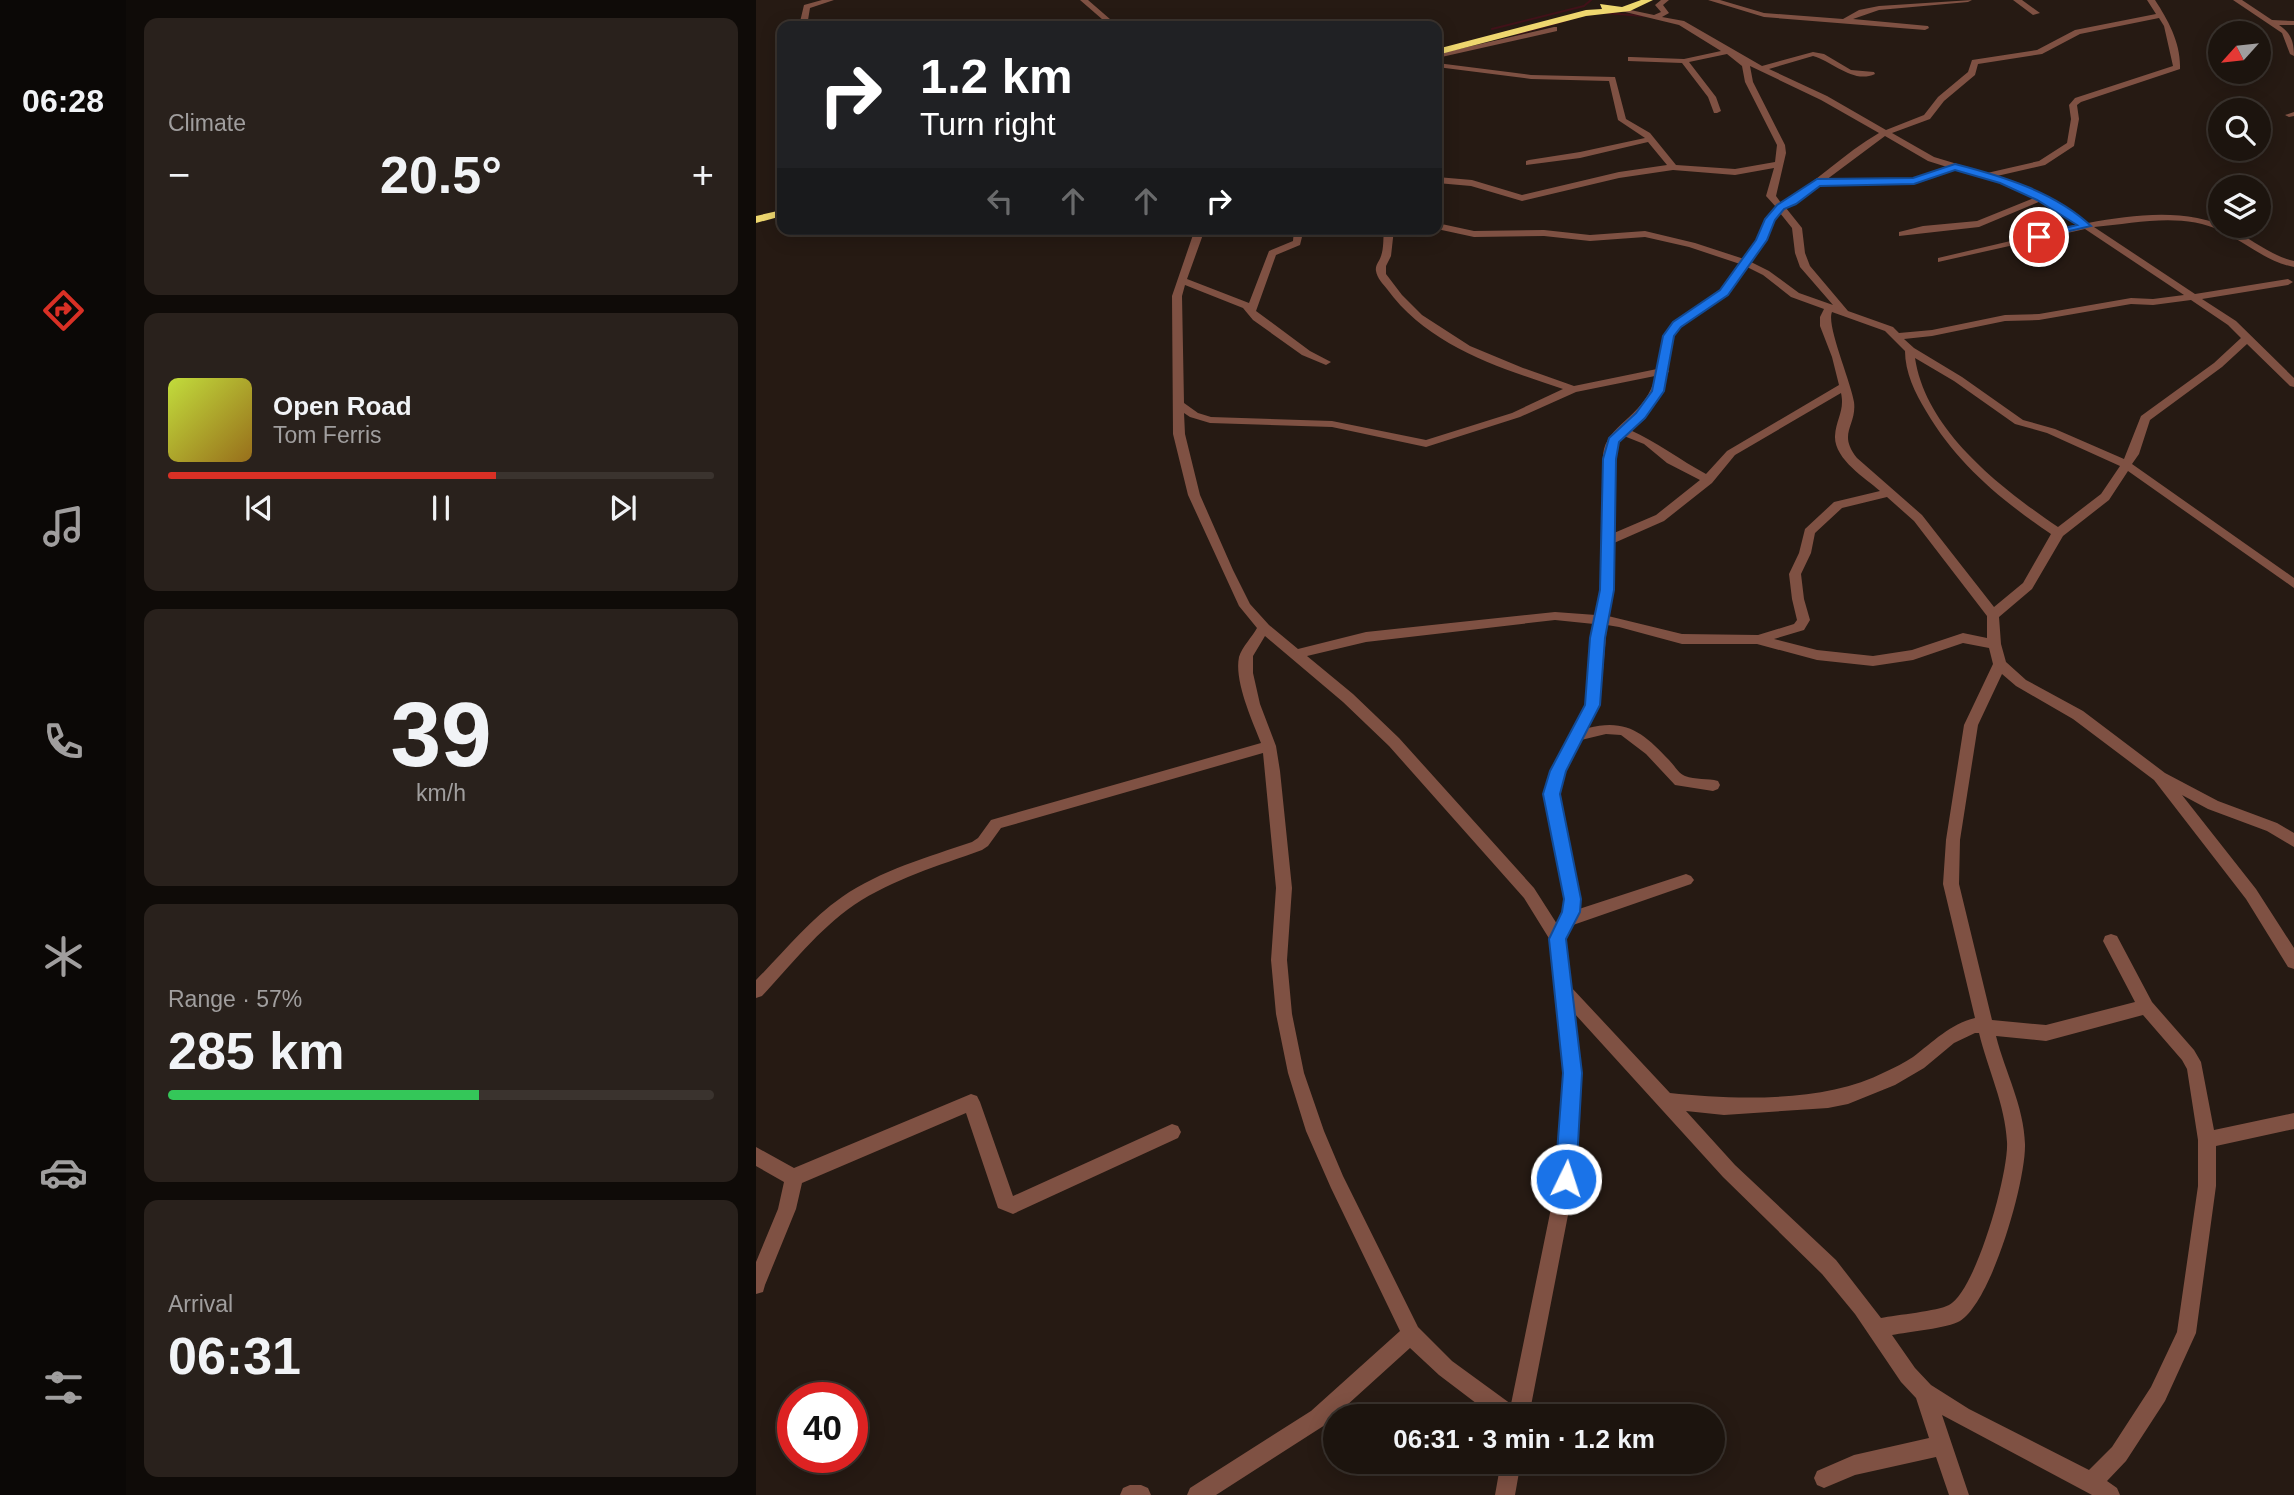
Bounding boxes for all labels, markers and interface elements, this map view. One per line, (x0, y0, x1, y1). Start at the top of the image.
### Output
north arrow (2208, 21, 2272, 84)
map controls (2208, 21, 2271, 238)
icon: right (805, 49, 896, 140)
text: 1.2 km (920, 49, 1073, 103)
text: 06:28 (22, 83, 104, 119)
button: search (2208, 98, 2271, 161)
text: Turn right (920, 106, 1056, 142)
text: Climate (168, 110, 246, 136)
text: 20.5° (380, 146, 502, 204)
text: − (168, 154, 190, 196)
text: + (692, 154, 714, 196)
button: layers (2208, 175, 2271, 238)
icon: left (981, 182, 1019, 220)
icon: ahead (1054, 182, 1092, 220)
icon: ahead (1127, 182, 1165, 220)
icon: right (1200, 182, 1238, 220)
pin (2009, 207, 2069, 267)
icon: arrive (2020, 218, 2058, 256)
icon: directions (39, 286, 88, 335)
text: Open Road (273, 391, 412, 421)
text: Tom Ferris (273, 422, 382, 448)
icon: previous (240, 489, 278, 527)
icon: pause (422, 489, 460, 527)
icon: next (604, 489, 642, 527)
icon: music (39, 502, 88, 551)
text: 39 (390, 684, 492, 785)
icon: phone (39, 717, 88, 766)
text: km/h (416, 780, 466, 806)
icon: climate (39, 932, 88, 981)
text: Range · 57% (168, 986, 302, 1012)
text: 285 km (168, 1022, 344, 1080)
position arrow (1529, 1142, 1603, 1216)
icon: car (39, 1148, 88, 1197)
text: Arrival (168, 1291, 233, 1317)
text: 06:31 (168, 1327, 301, 1385)
icon: filters (39, 1363, 88, 1412)
speed limit sign: 40 (777, 1382, 868, 1473)
text: 06:31 · 3 min · 1.2 km (1393, 1424, 1655, 1454)

